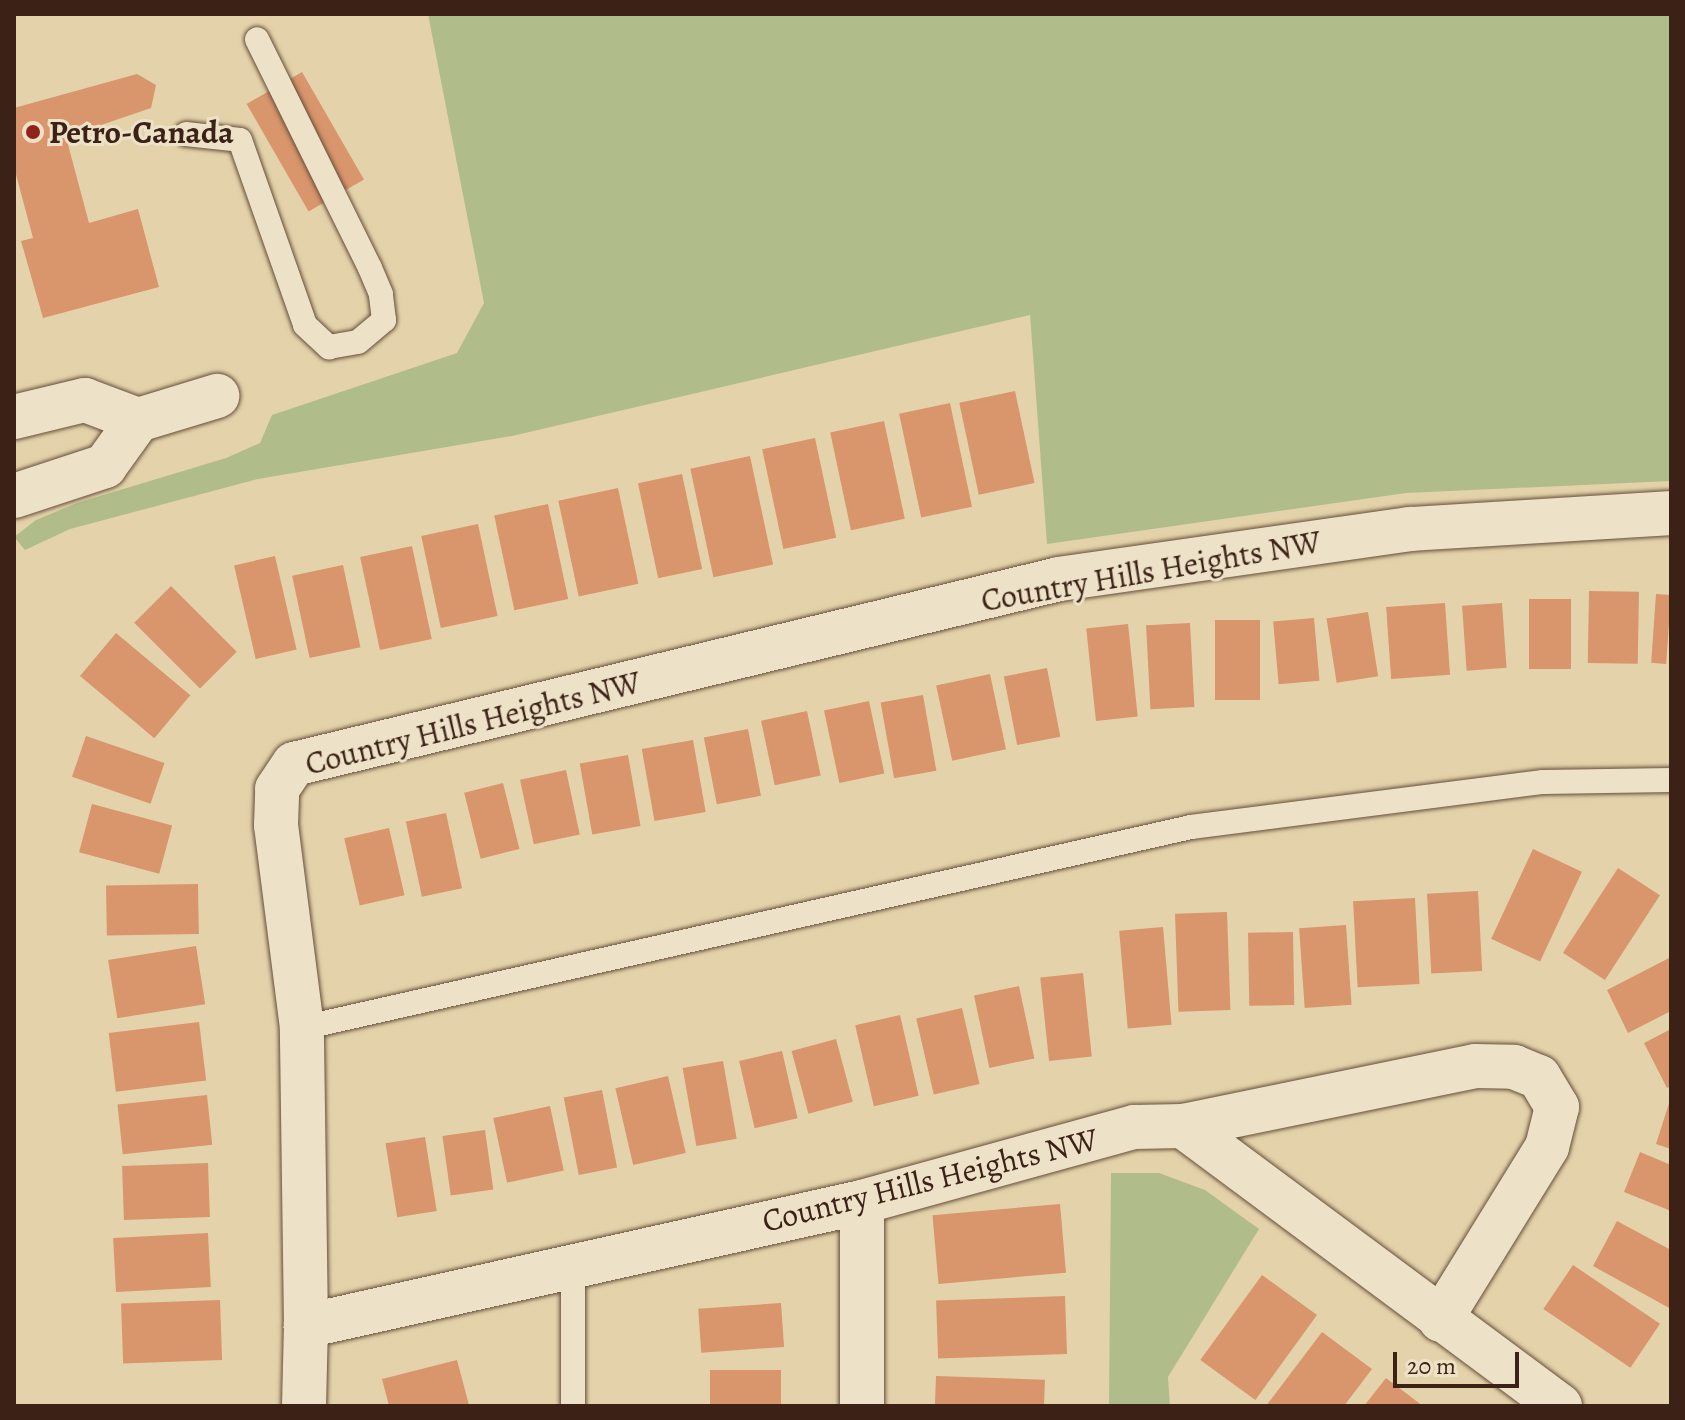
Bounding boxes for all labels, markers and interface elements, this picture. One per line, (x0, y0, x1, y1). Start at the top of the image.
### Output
place label: Petro-Canada (49, 113, 234, 151)
marker: Petro-Canada (24, 123, 42, 141)
street label: Country Hills Heights NW (978, 522, 1324, 620)
street label: Country Hills Heights NW (301, 663, 645, 783)
street label: Country Hills Heights NW (758, 1120, 1102, 1240)
scale bar (1397, 1336, 1523, 1386)
text: 20 m (1407, 1350, 1456, 1382)

